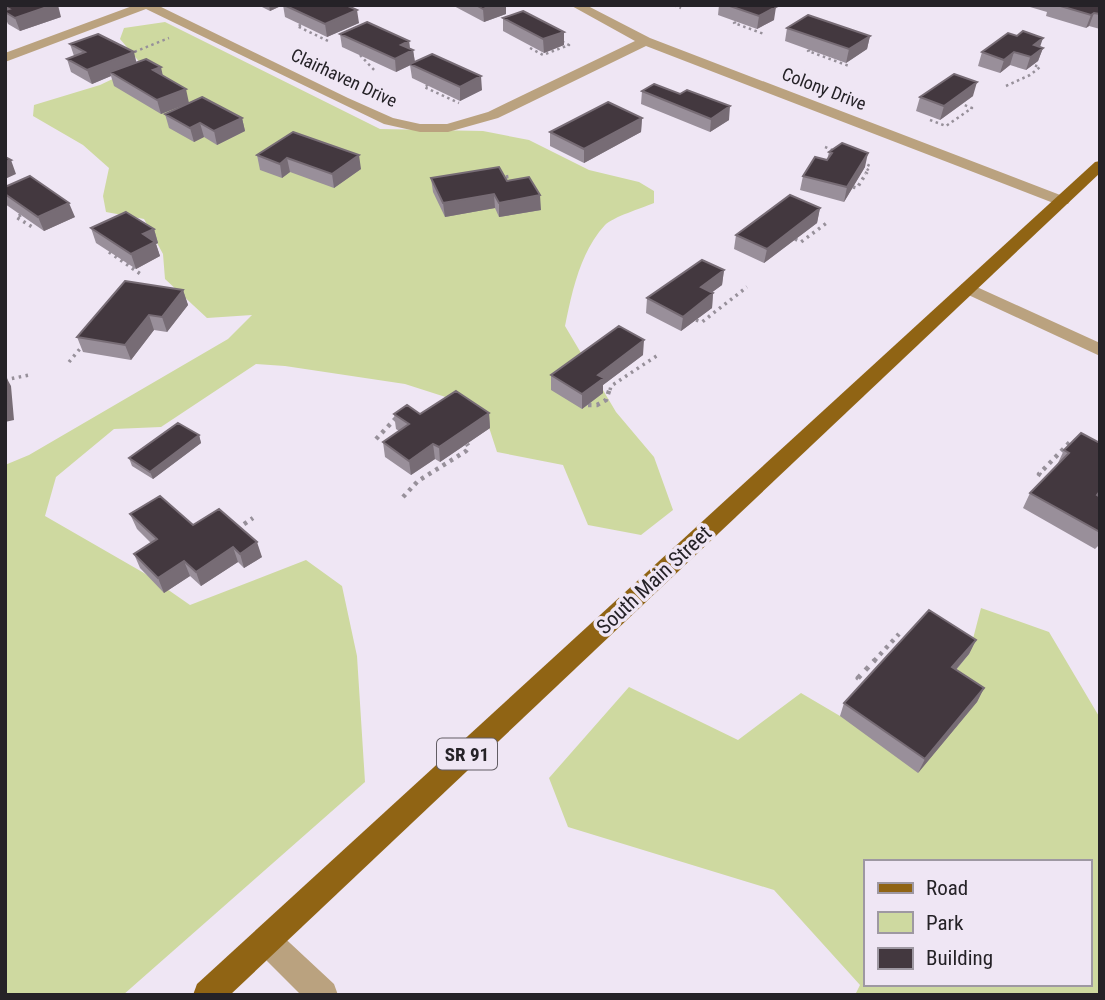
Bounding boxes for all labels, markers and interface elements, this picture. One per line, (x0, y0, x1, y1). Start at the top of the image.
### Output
street label: Clairhaven Drive (288, 44, 401, 111)
street label: Colony Drive (779, 63, 869, 114)
street label: South Main Street (592, 521, 716, 639)
road number: SR 91 (437, 738, 497, 769)
legend (864, 860, 1091, 986)
text: Road (926, 876, 968, 900)
text: Park (926, 911, 964, 935)
text: Building (926, 946, 993, 970)

